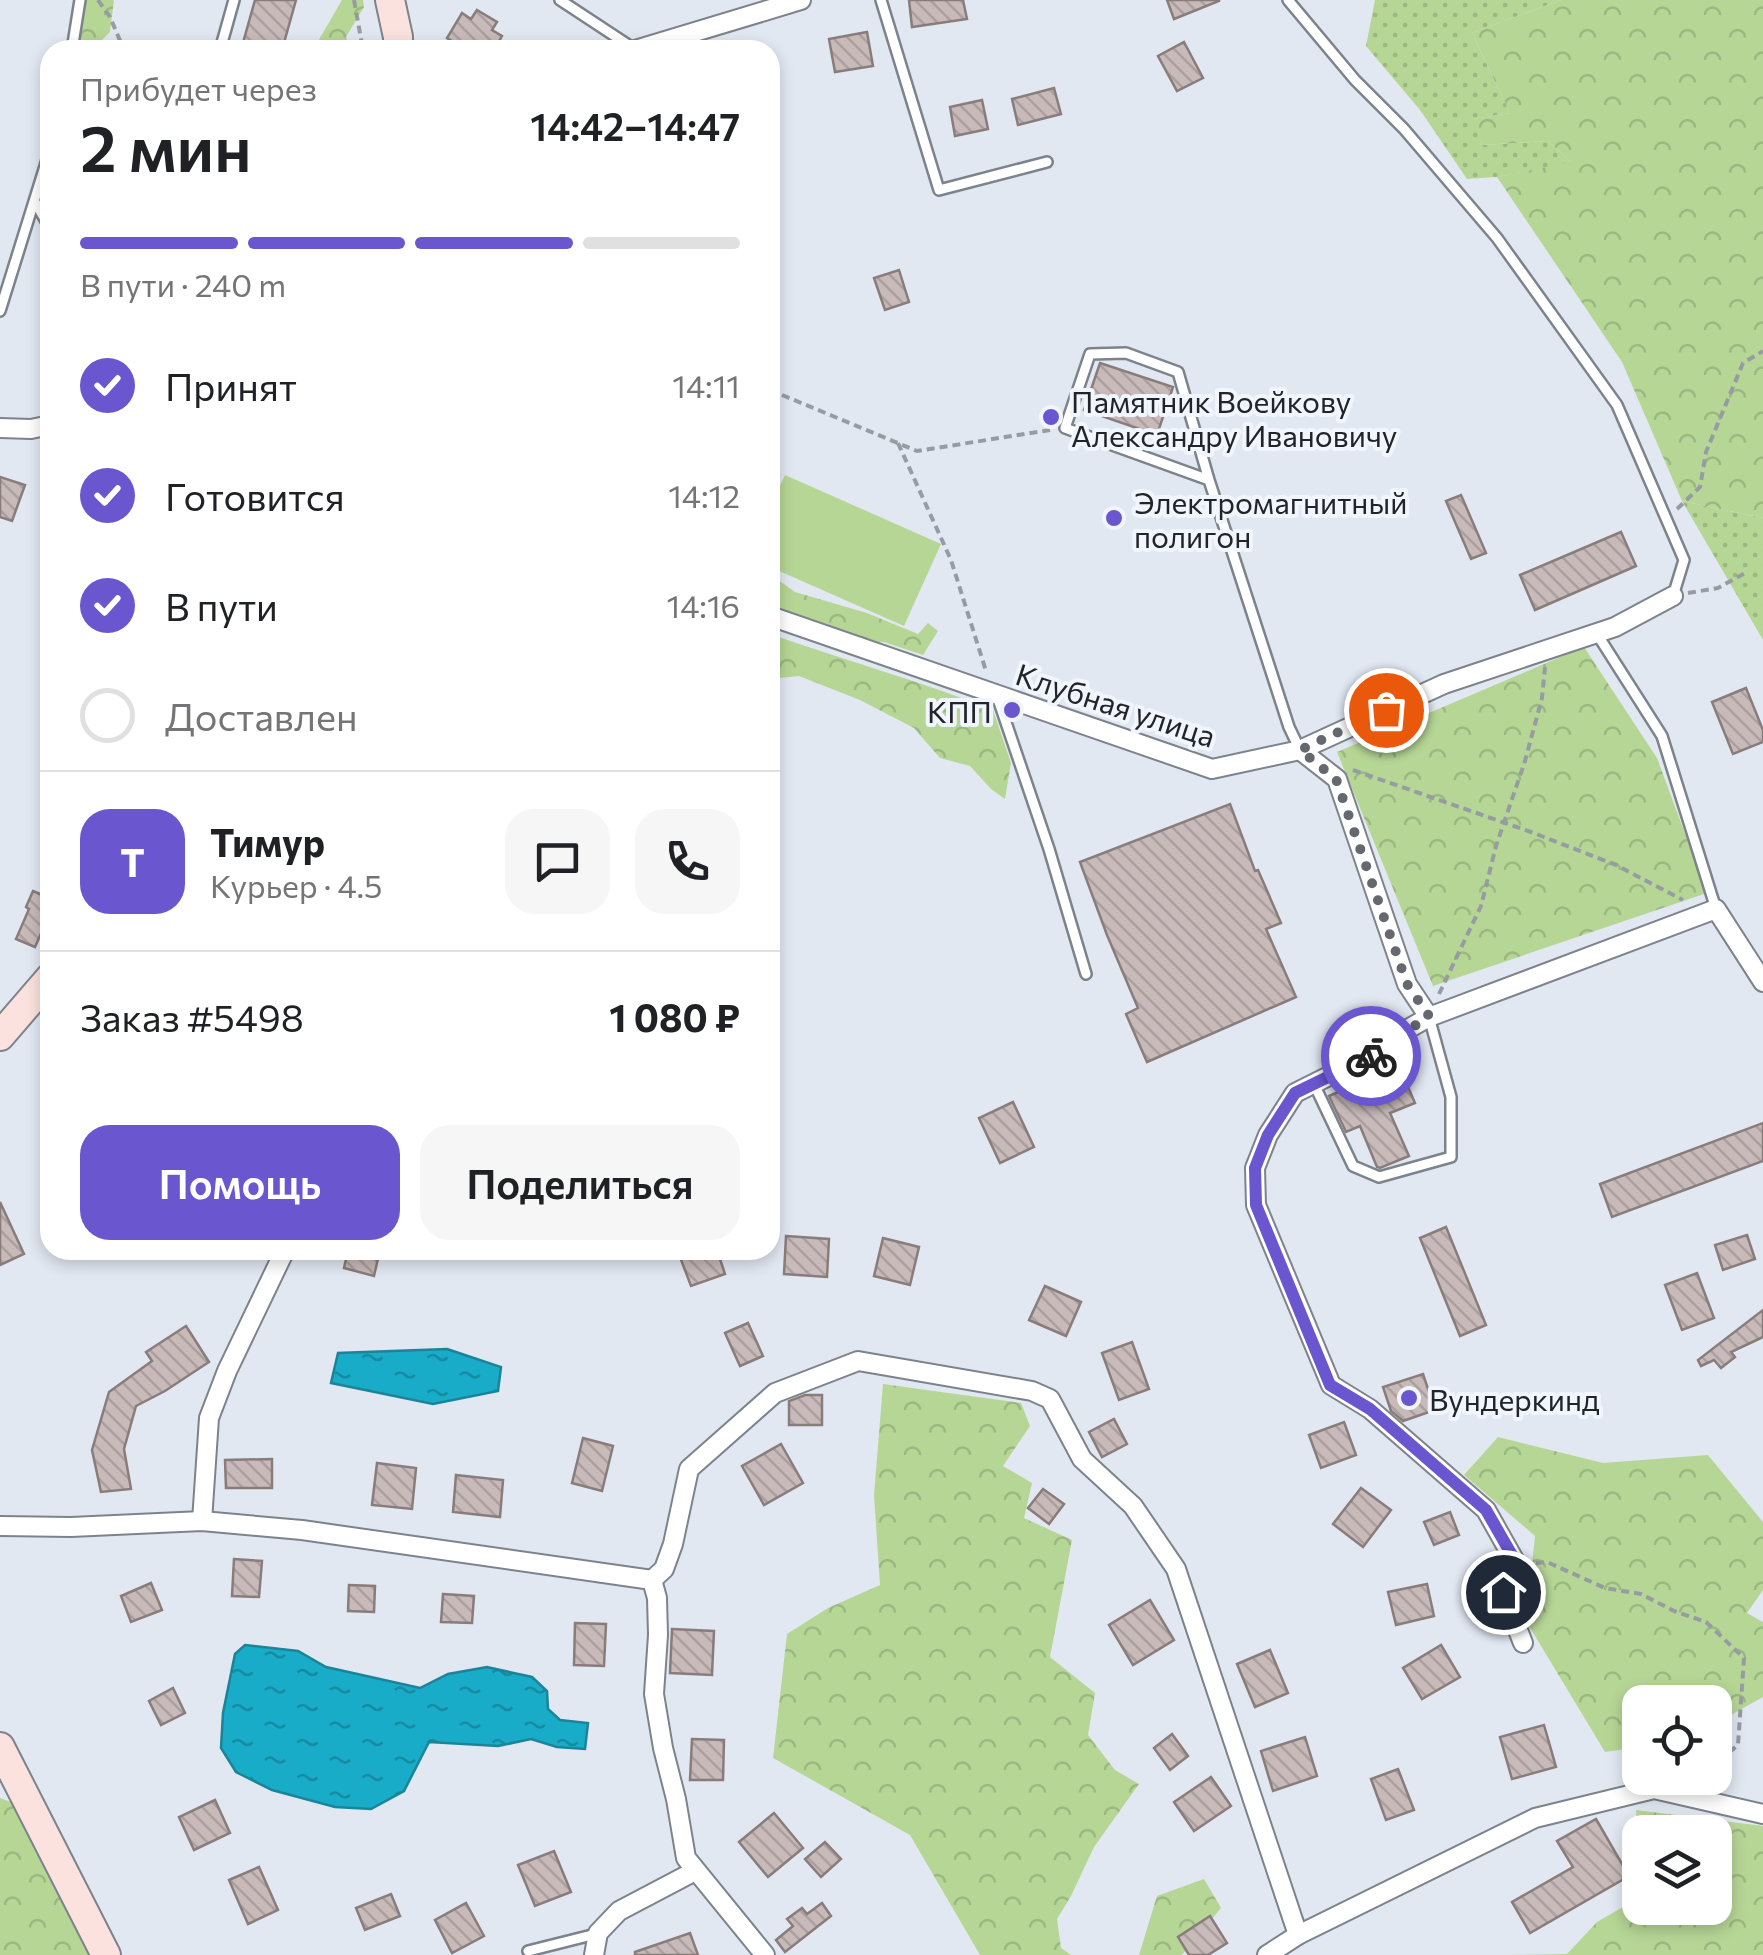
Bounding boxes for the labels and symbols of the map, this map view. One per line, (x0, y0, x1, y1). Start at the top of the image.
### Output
place label: Памятник Воейкову Александру Ивановичу (1071, 382, 1397, 453)
marker: Памятник Воейкову Александру Ивановичу (1040, 406, 1062, 428)
place label: Электромагнитный полигон (1134, 483, 1407, 554)
marker: Электромагнитный полигон (1103, 507, 1125, 529)
street label: Клубная улица (1012, 654, 1220, 754)
pin (1344, 668, 1429, 753)
place label: КПП (927, 692, 992, 729)
marker: КПП (1001, 699, 1023, 721)
courier (1321, 1006, 1421, 1106)
place label: Вундеркинд (1429, 1380, 1600, 1417)
marker: Вундеркинд (1398, 1387, 1420, 1409)
pin (1461, 1550, 1546, 1635)

